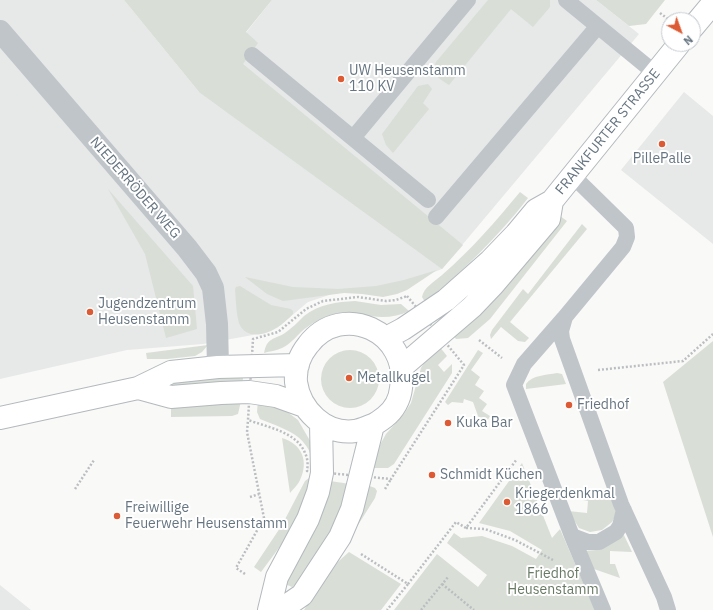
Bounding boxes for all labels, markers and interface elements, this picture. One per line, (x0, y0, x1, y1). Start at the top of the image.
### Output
north arrow (661, 12, 701, 52)
text: N (681, 32, 696, 48)
place label: UW Heusenstamm 110 KV (349, 63, 466, 96)
street label: FRANKFURTER STRASSE (552, 66, 664, 198)
marker: UW Heusenstamm 110 KV (336, 74, 346, 84)
street label: NIEDERRÖDER WEG (86, 134, 184, 242)
marker: PillePalle (657, 139, 667, 149)
place label: PillePalle (633, 151, 691, 167)
place label: Jugendzentrum Heusenstamm (98, 296, 196, 328)
marker: Jugendzentrum Heusenstamm (85, 307, 95, 317)
place label: Metallkugel (357, 370, 430, 386)
marker: Metallkugel (344, 373, 354, 383)
place label: Friedhof (577, 397, 629, 413)
marker: Friedhof (564, 400, 574, 410)
place label: Kuka Bar (456, 415, 513, 431)
marker: Kuka Bar (443, 418, 453, 428)
place label: Schmidt Küchen (440, 467, 543, 483)
marker: Schmidt Küchen (427, 470, 437, 480)
place label: Kriegerdenkmal 1866 (515, 486, 615, 518)
marker: Kriegerdenkmal 1866 (502, 497, 512, 507)
place label: Freiwillige Feuerwehr Heusenstamm (125, 500, 287, 532)
marker: Freiwillige Feuerwehr Heusenstamm (112, 511, 122, 521)
park label: Friedhof Heusenstamm (507, 566, 599, 598)

